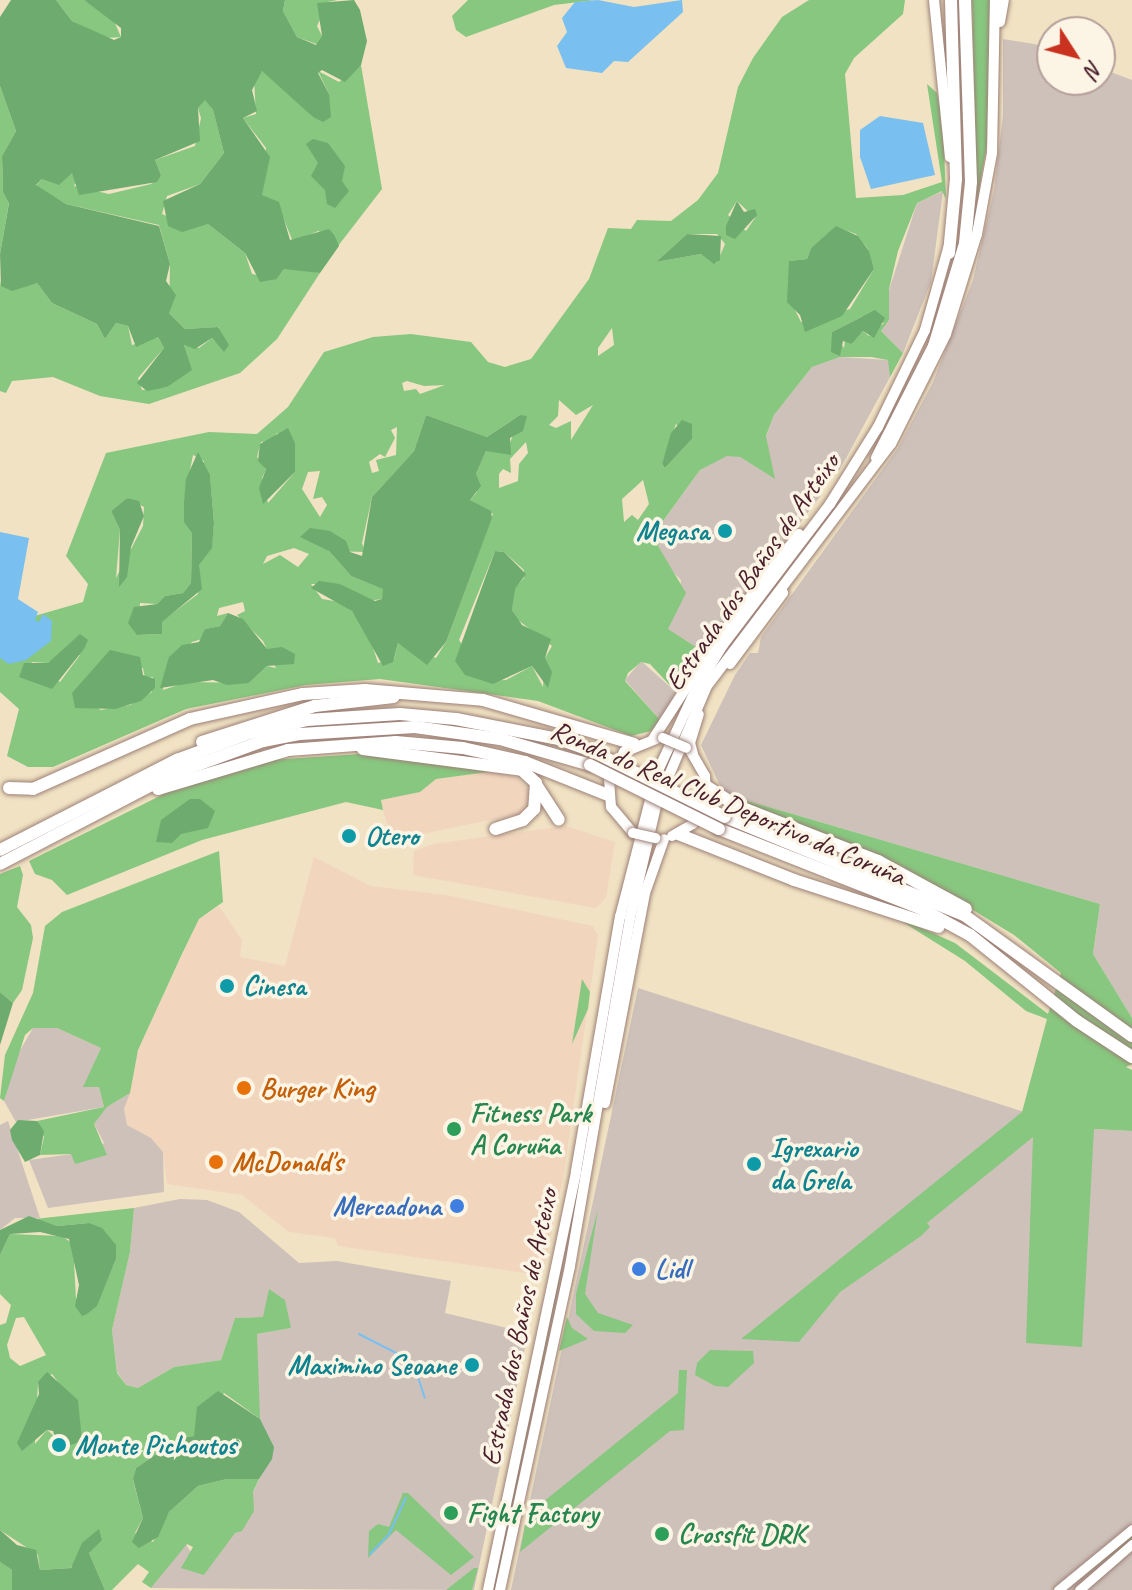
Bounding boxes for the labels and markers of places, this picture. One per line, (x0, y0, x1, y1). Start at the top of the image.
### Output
place label: Megasa (636, 514, 709, 548)
marker: Megasa (716, 522, 734, 540)
place label: Otero (365, 819, 419, 853)
marker: Otero (340, 827, 358, 845)
place label: Cinesa (243, 969, 306, 1003)
marker: Cinesa (218, 977, 236, 995)
place label: Burger King (260, 1071, 375, 1105)
marker: Burger King (235, 1079, 253, 1097)
place label: Fitness Park A Coruña (470, 1096, 592, 1162)
marker: Fitness Park A Coruña (445, 1120, 463, 1138)
place label: Igrexario da Grela (770, 1131, 858, 1197)
place label: McDonald's (232, 1145, 343, 1179)
marker: McDonald's (207, 1153, 225, 1171)
marker: Igrexario da Grela (745, 1155, 763, 1173)
place label: Mercadona (333, 1189, 441, 1223)
marker: Mercadona (448, 1197, 466, 1215)
place label: Lidl (655, 1252, 689, 1286)
marker: Lidl (630, 1260, 648, 1278)
place label: Maximino Seoane (289, 1348, 456, 1382)
marker: Maximino Seoane (463, 1356, 481, 1374)
place label: Monte Pichoutos (75, 1428, 236, 1462)
marker: Monte Pichoutos (50, 1436, 68, 1454)
place label: Fight Factory (467, 1496, 599, 1530)
marker: Fight Factory (442, 1504, 460, 1522)
place label: Crossfit DRK (678, 1517, 805, 1551)
marker: Crossfit DRK (653, 1525, 671, 1543)

